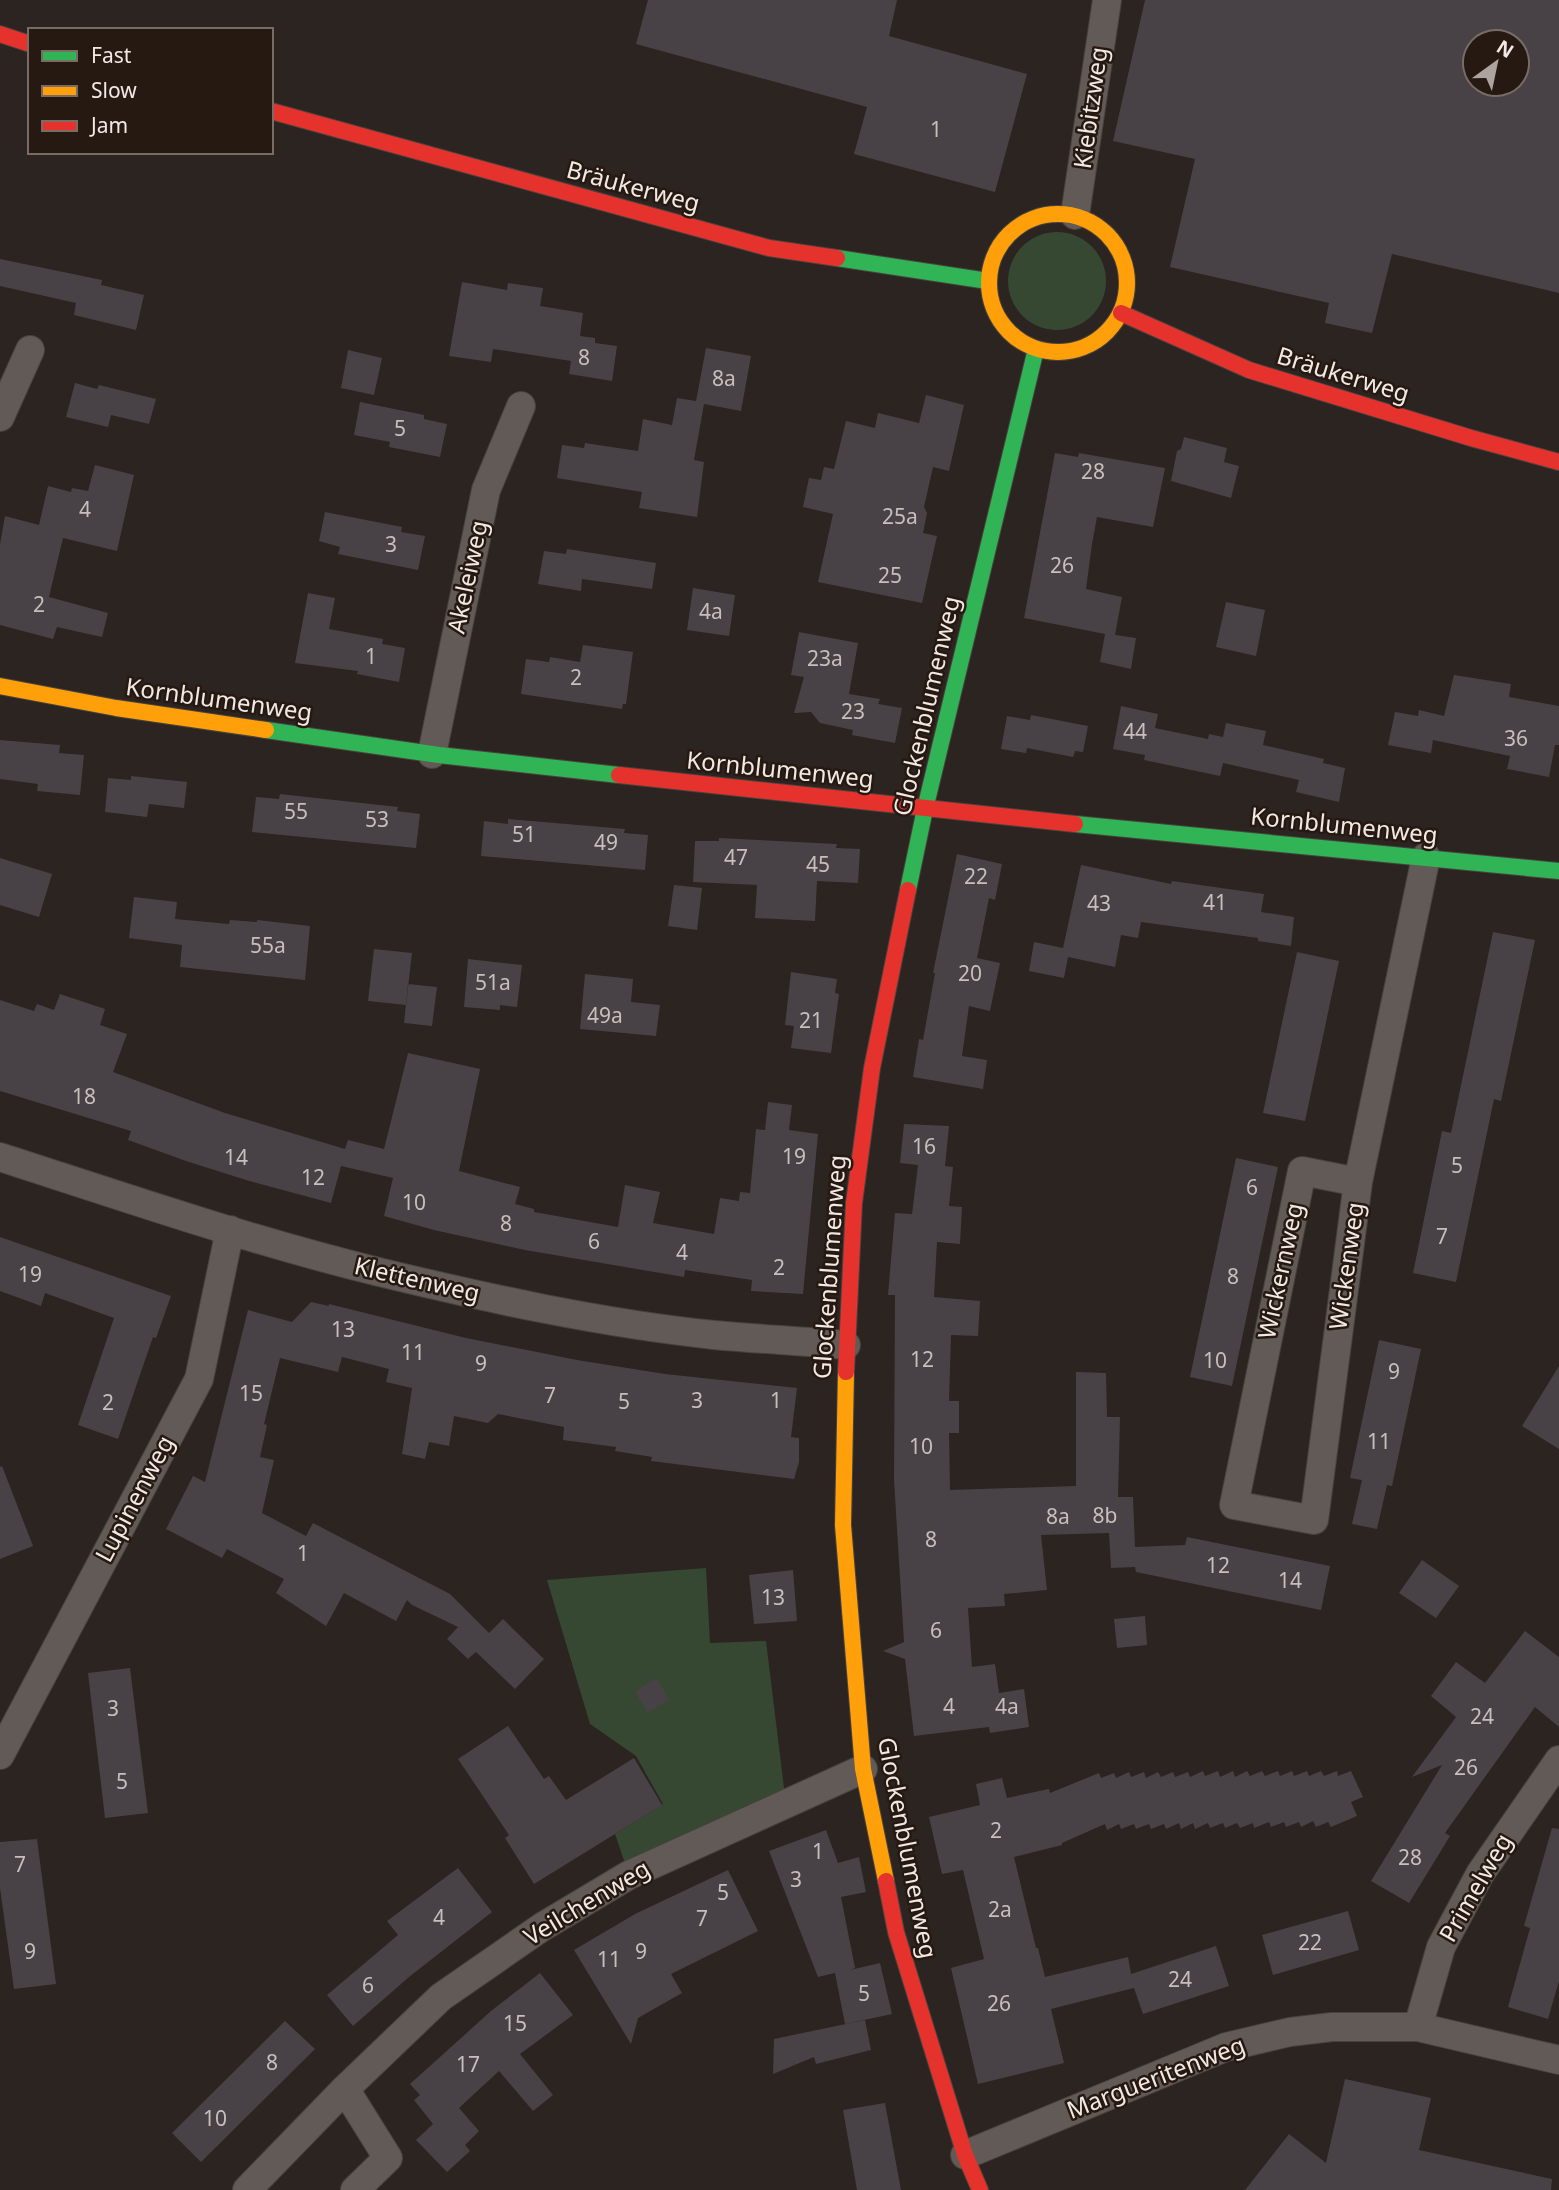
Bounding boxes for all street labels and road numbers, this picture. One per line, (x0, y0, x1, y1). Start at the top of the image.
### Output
street label: Kiebitzweg (1065, 45, 1114, 171)
street label: Bräukerweg (563, 152, 704, 219)
street label: Bräukerweg (1273, 338, 1414, 409)
street label: Akeleiweg (438, 517, 495, 636)
street label: Glockenblumenweg (884, 593, 967, 819)
street label: Kornblumenweg (124, 669, 315, 728)
street label: Kornblumenweg (685, 742, 875, 795)
street label: Kornblumenweg (1249, 798, 1439, 851)
street label: Glockenblumenweg (804, 1154, 853, 1380)
street label: Wickernweg (1249, 1200, 1310, 1342)
street label: Wickenweg (1320, 1200, 1371, 1332)
street label: Klettenweg (352, 1248, 483, 1309)
street label: Lupinenweg (87, 1429, 181, 1567)
street label: Glockenblumenweg (871, 1734, 946, 1961)
street label: Primelweg (1430, 1827, 1519, 1947)
street label: Veilchenweg (517, 1851, 655, 1952)
street label: Margueritenweg (1062, 2027, 1249, 2126)

